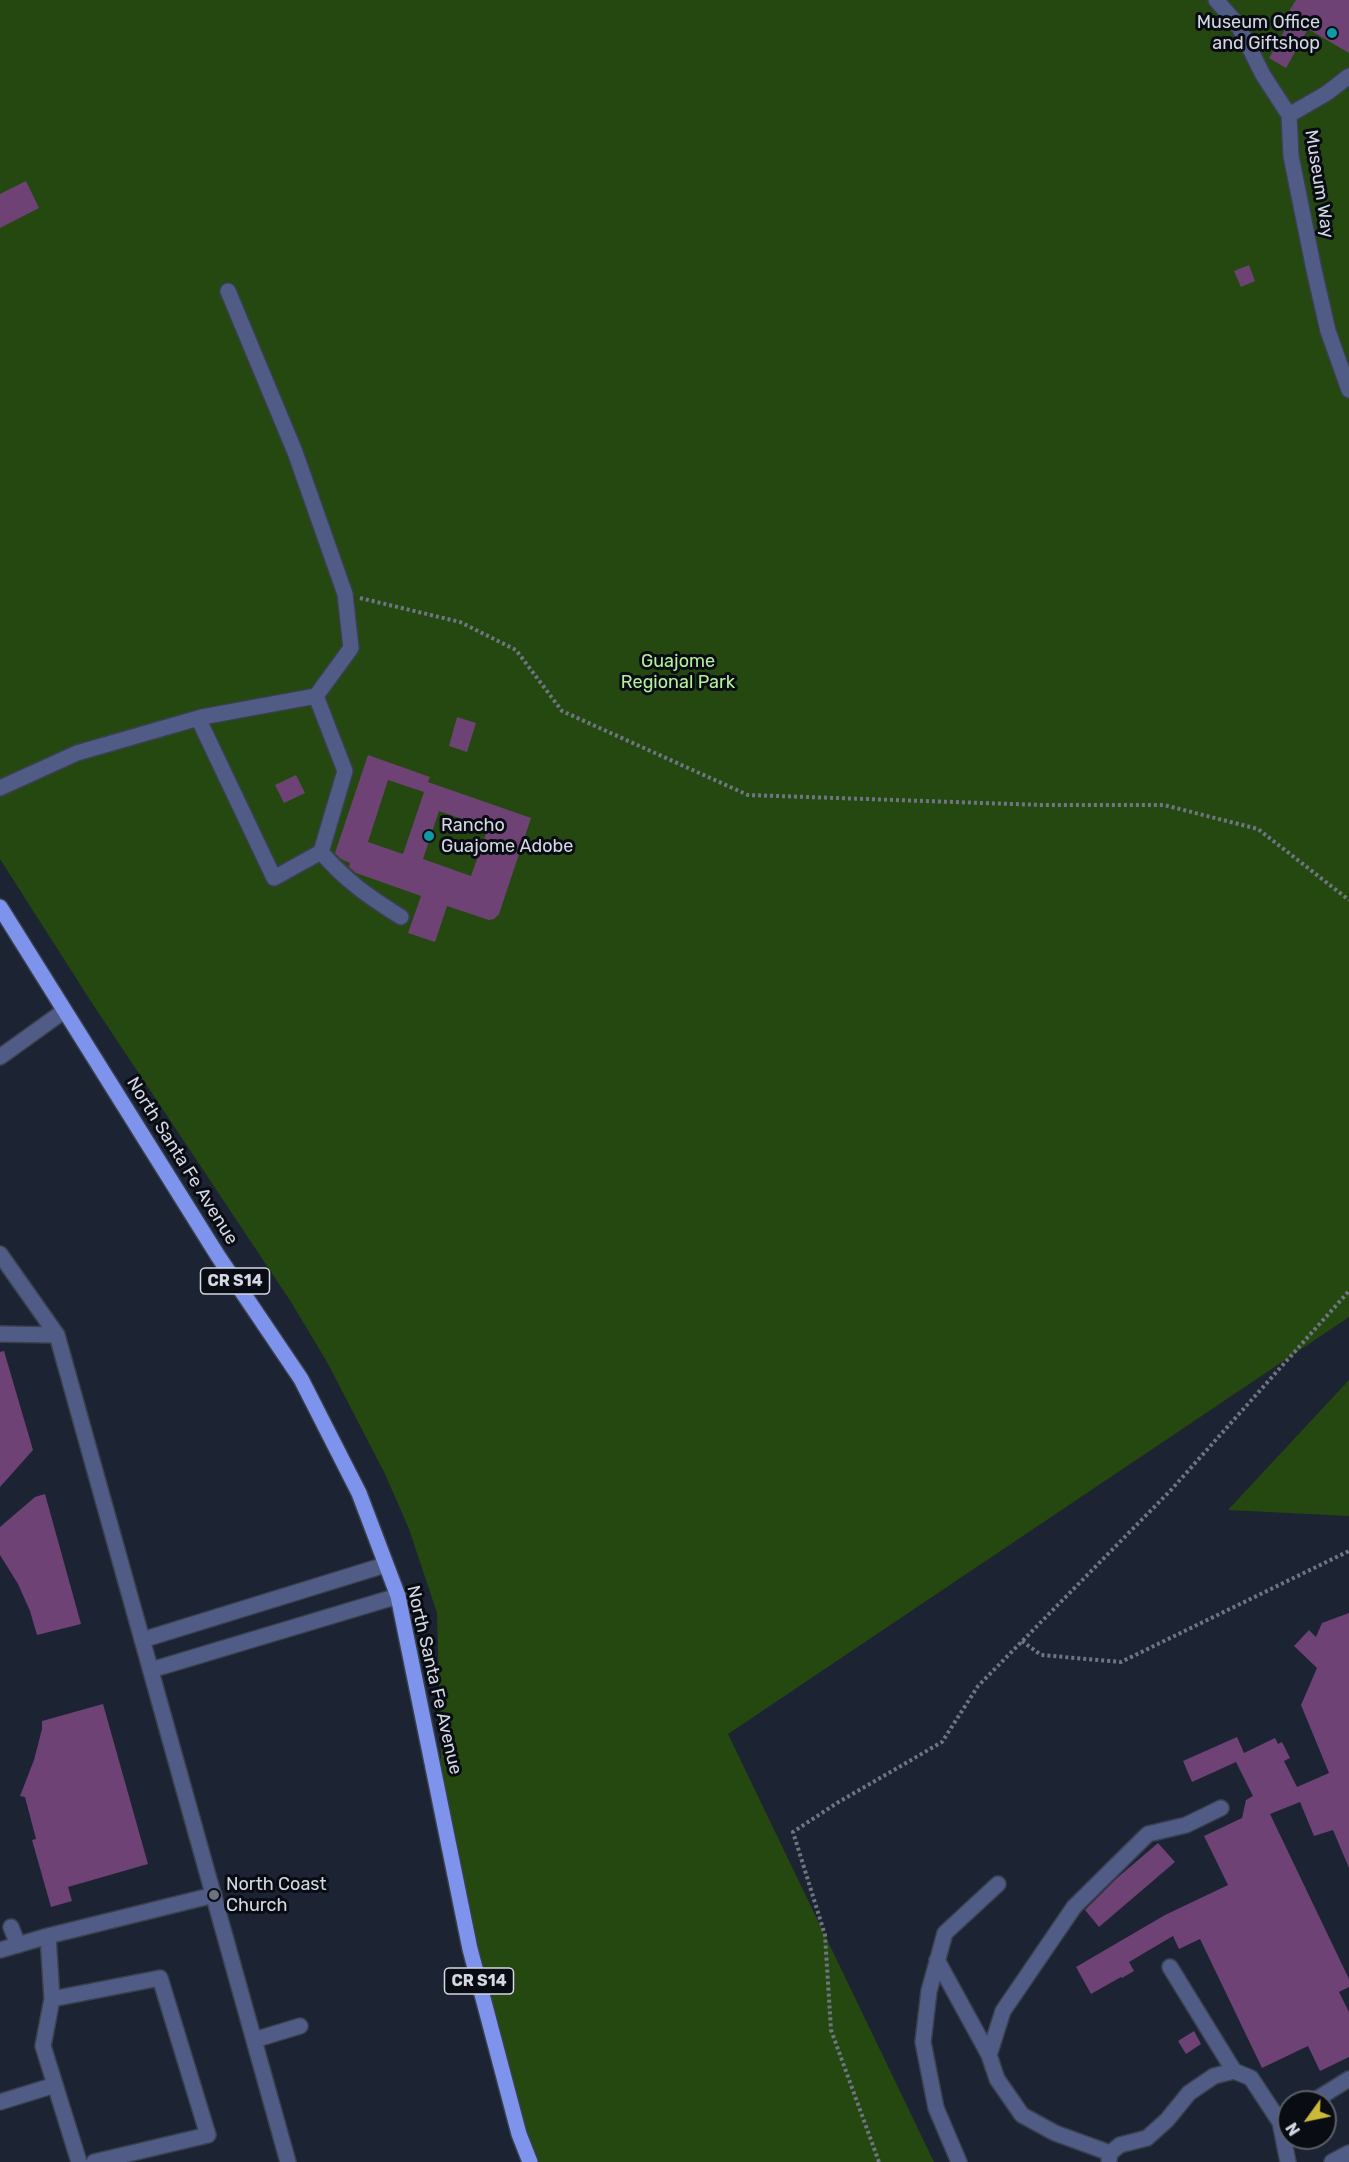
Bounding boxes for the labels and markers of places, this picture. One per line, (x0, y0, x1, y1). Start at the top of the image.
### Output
place label: Museum Office and Giftshop (1197, 12, 1320, 54)
marker: Museum Office and Giftshop (1325, 26, 1339, 40)
place label: Rancho Guajome Adobe (441, 815, 573, 858)
marker: Rancho Guajome Adobe (422, 829, 436, 843)
place label: North Coast Church (226, 1874, 327, 1916)
marker: North Coast Church (207, 1888, 221, 1902)

